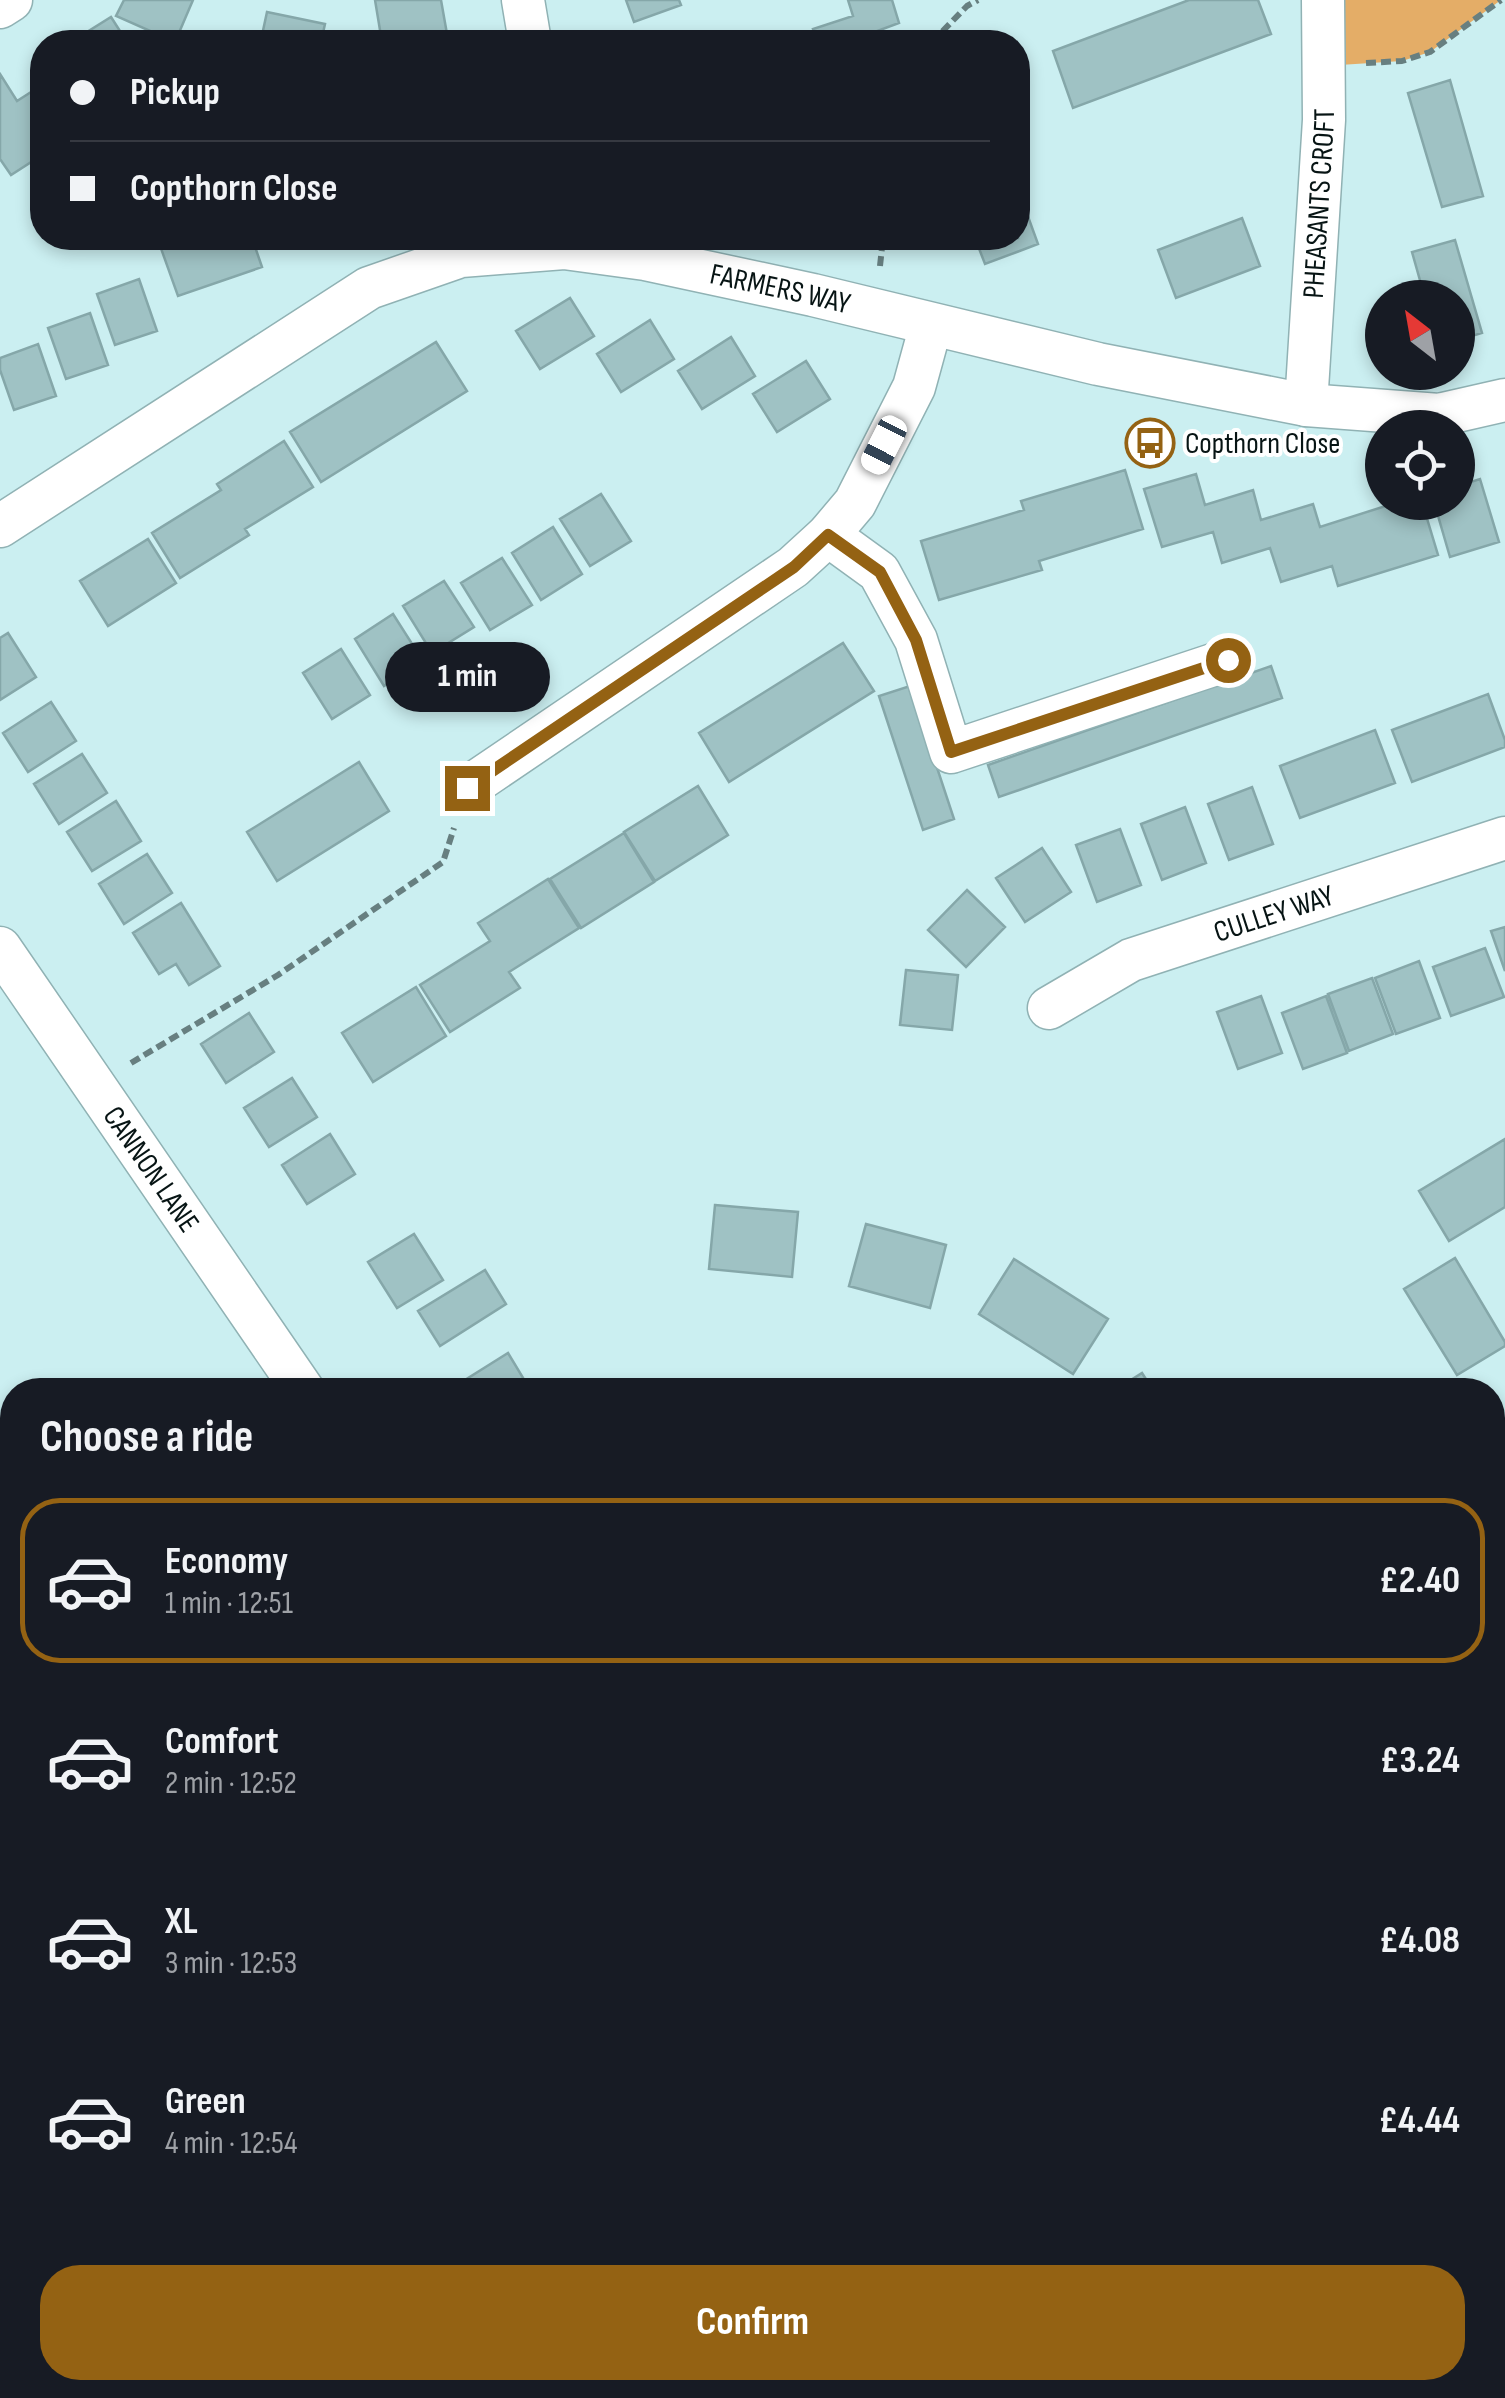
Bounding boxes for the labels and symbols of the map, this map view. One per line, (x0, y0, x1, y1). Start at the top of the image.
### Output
street label: PHEASANTS CROFT (1296, 108, 1343, 300)
street label: FARMERS WAY (707, 256, 854, 323)
north arrow (1365, 280, 1475, 390)
car (857, 411, 911, 479)
bus stop icon: Copthorn Close (1124, 417, 1176, 469)
place label: Copthorn Close (1185, 426, 1340, 462)
route start (1206, 638, 1251, 683)
callout: 1 min (384, 643, 550, 713)
route end (445, 766, 490, 811)
street label: CULLEY WAY (1209, 878, 1339, 951)
street label: CANNON LANE (95, 1100, 207, 1240)

